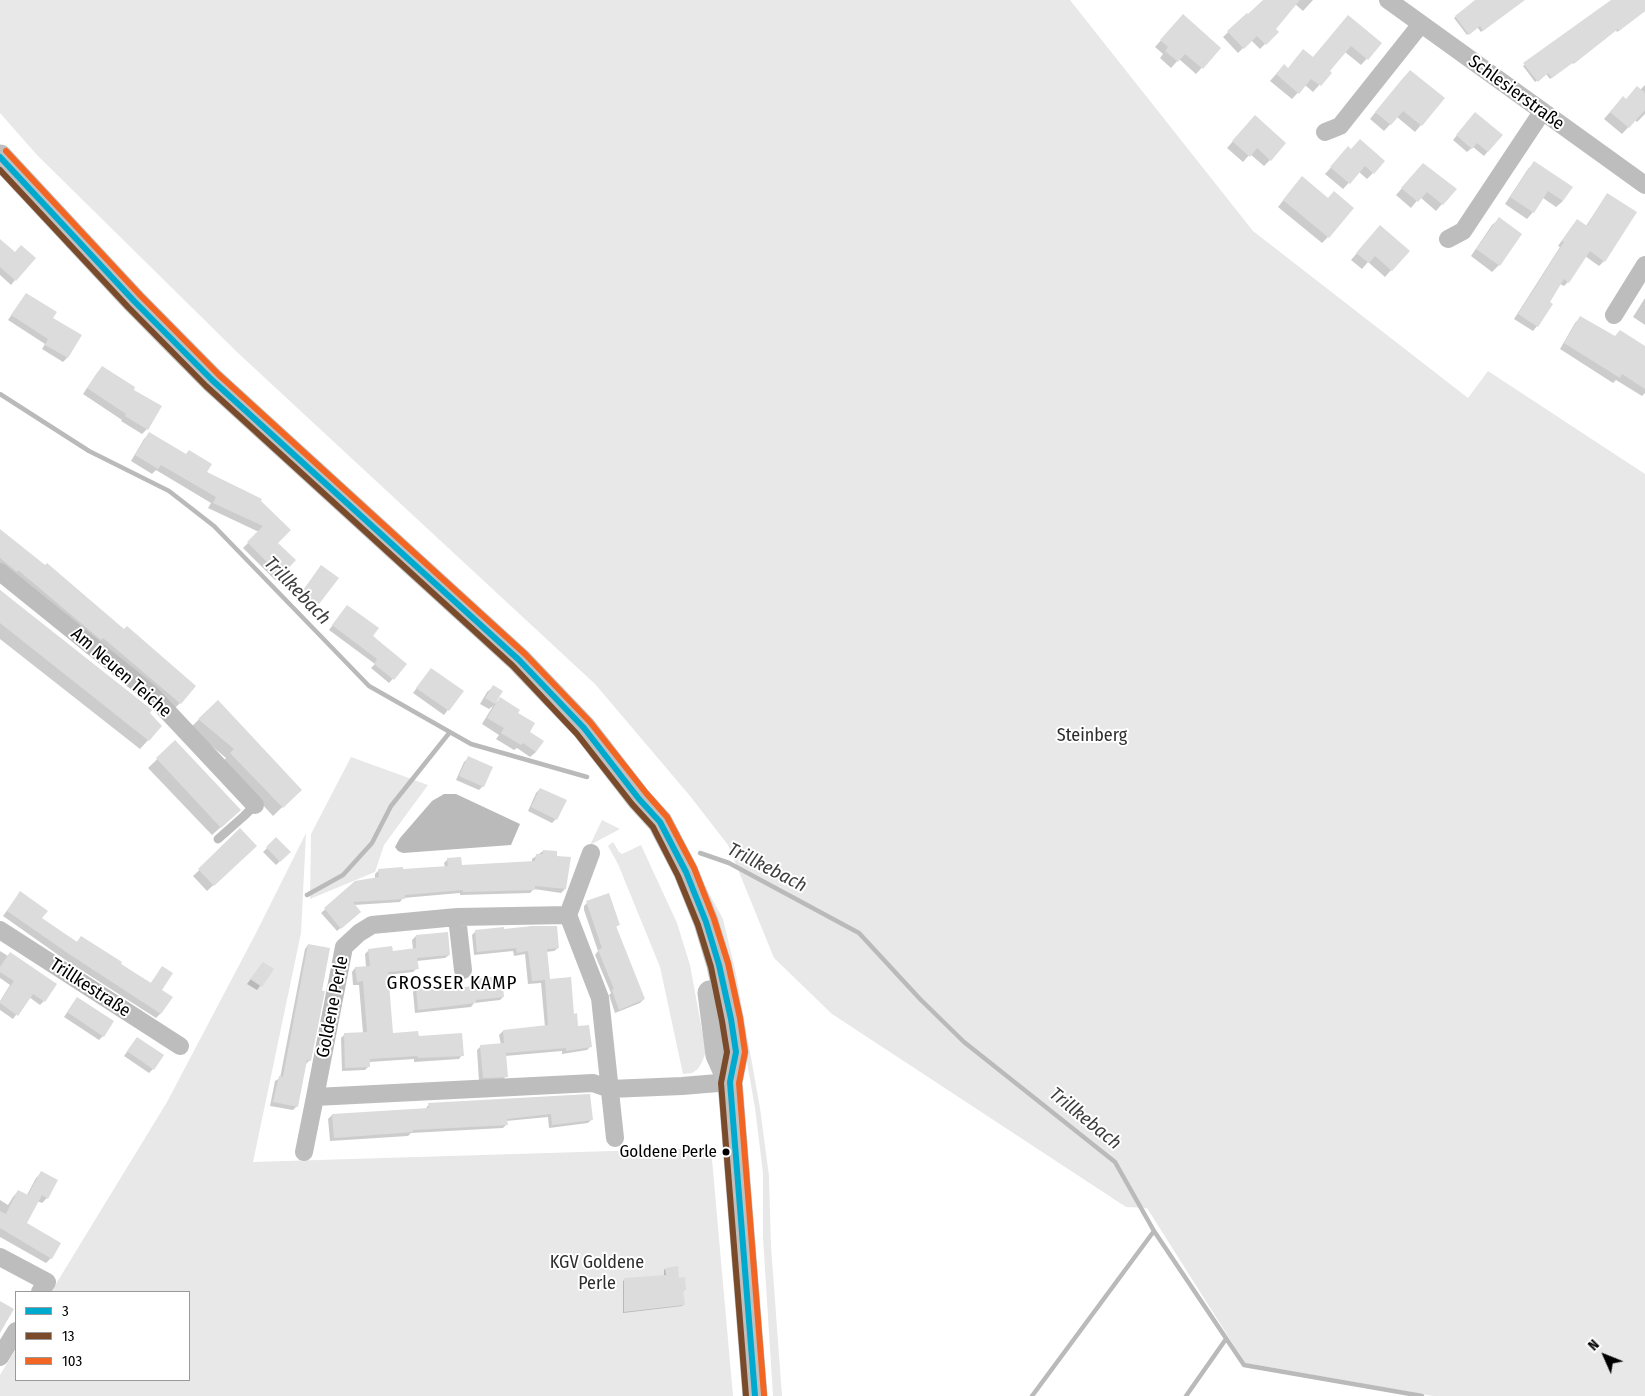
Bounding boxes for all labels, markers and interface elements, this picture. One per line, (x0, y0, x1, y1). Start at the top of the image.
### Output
street label: Schlesierstraße (1464, 51, 1568, 135)
water label: Trillkebach (259, 552, 335, 630)
street label: Am Neuen Teiche (66, 623, 176, 723)
park label: Steinberg (1057, 725, 1127, 747)
water label: Trillkebach (724, 838, 810, 898)
street label: Trillkestraße (46, 954, 134, 1022)
street label: Goldene Perle (313, 954, 353, 1060)
district label: GROSSER KAMP (385, 973, 519, 995)
water label: Trillkebach (1044, 1083, 1126, 1155)
place label: Goldene Perle (620, 1142, 717, 1162)
marker: Goldene Perle (721, 1147, 731, 1157)
park label: KGV Goldene Perle (550, 1252, 644, 1294)
legend (15, 1291, 190, 1381)
text: 3 (62, 1302, 69, 1320)
text: 13 (62, 1327, 75, 1345)
north arrow (1580, 1331, 1630, 1381)
text: N (1585, 1336, 1603, 1354)
text: 103 (62, 1352, 82, 1370)

